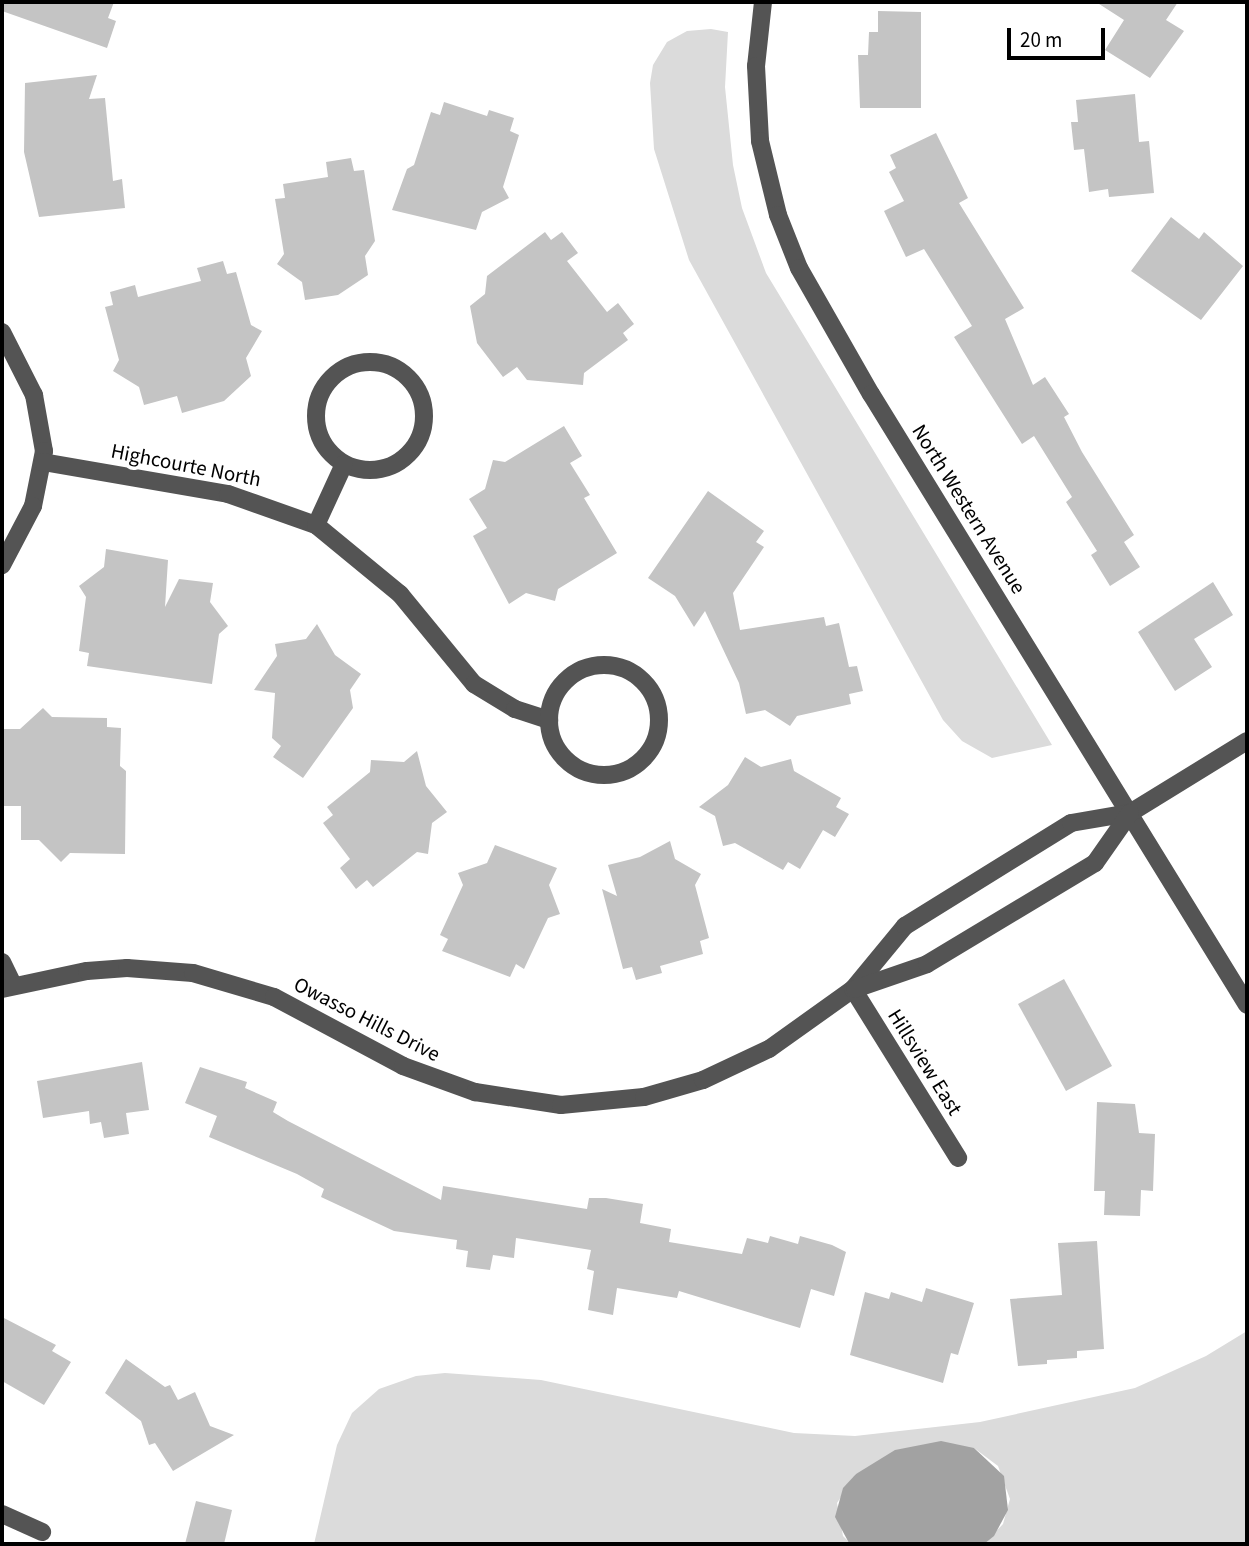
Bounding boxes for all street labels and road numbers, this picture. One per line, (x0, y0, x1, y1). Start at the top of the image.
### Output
street label: North Western Avenue (907, 420, 1031, 598)
street label: Highcourte North (109, 438, 263, 492)
street label: Owasso Hills Drive (290, 971, 444, 1067)
street label: Hillsview East (882, 1004, 968, 1120)

